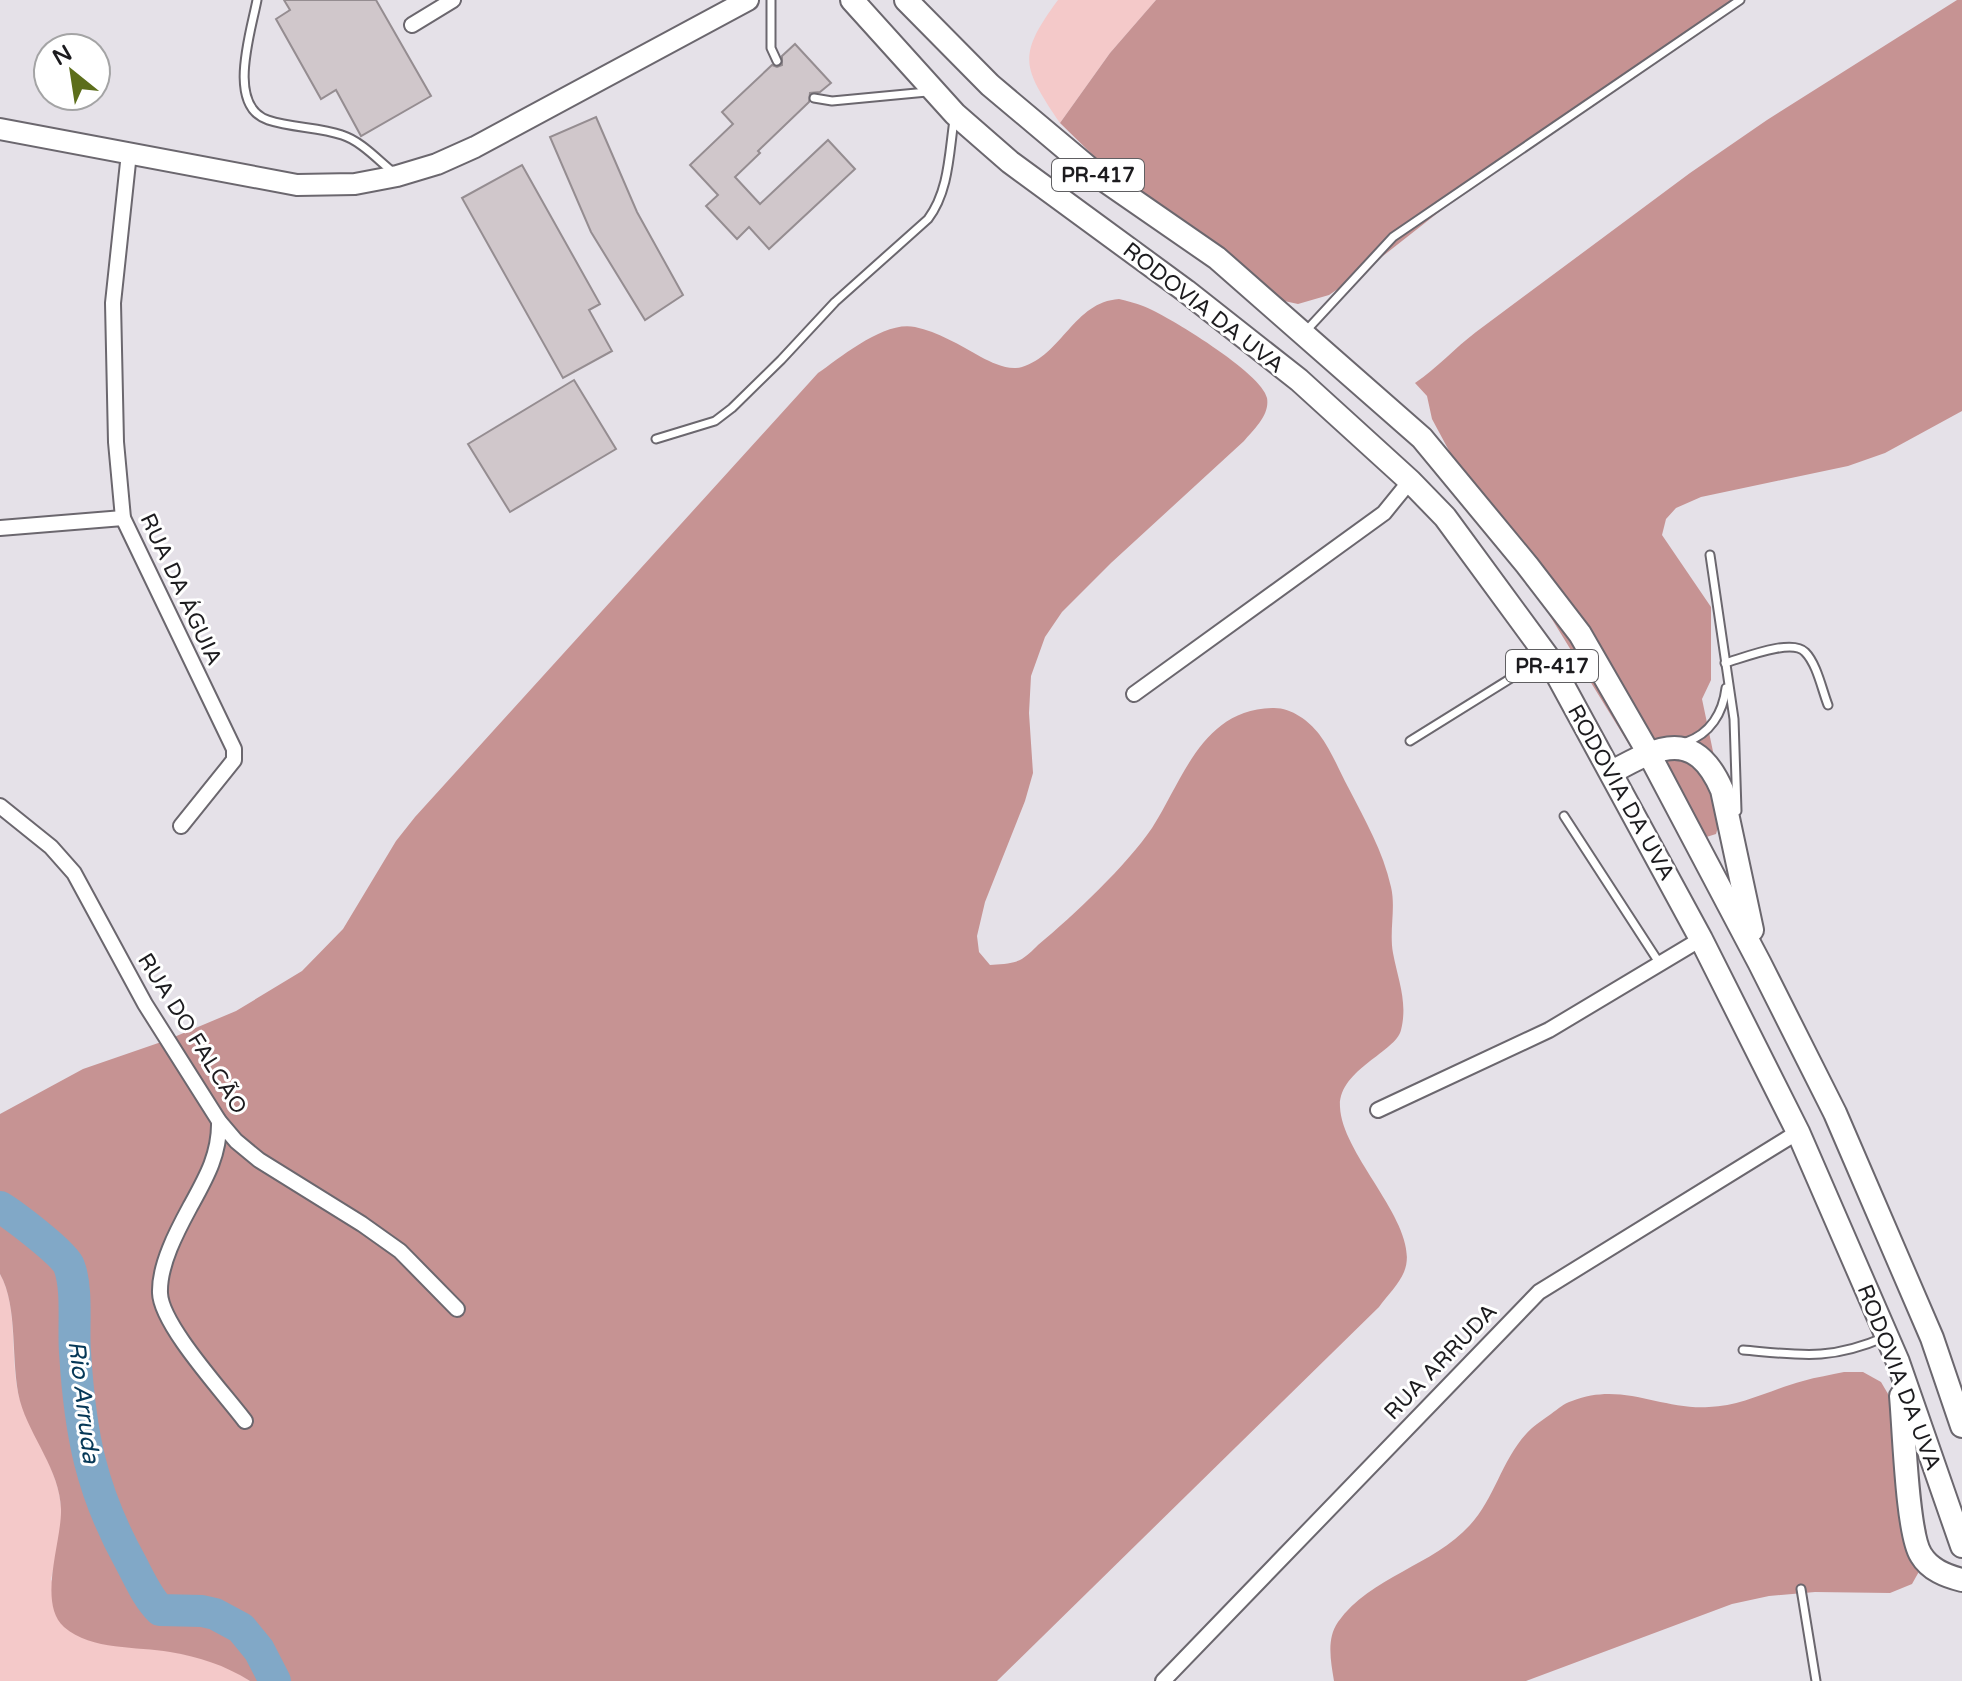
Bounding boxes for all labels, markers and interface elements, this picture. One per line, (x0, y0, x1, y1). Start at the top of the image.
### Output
north arrow (32, 32, 112, 112)
text: N (48, 40, 77, 71)
road number: PR-417 (1052, 159, 1144, 191)
street label: RODOVIA DA UVA (1118, 237, 1289, 379)
street label: RUA DA ÁGUIA (135, 509, 229, 669)
road number: PR-417 (1506, 650, 1598, 682)
street label: RODOVIA DA UVA (1562, 700, 1680, 885)
street label: RUA DO FALCÃO (132, 948, 252, 1119)
street label: RODOVIA DA UVA (1852, 1281, 1947, 1474)
street label: RUA ARRUDA (1379, 1298, 1503, 1425)
water label: Rio Arruda (62, 1339, 105, 1466)

